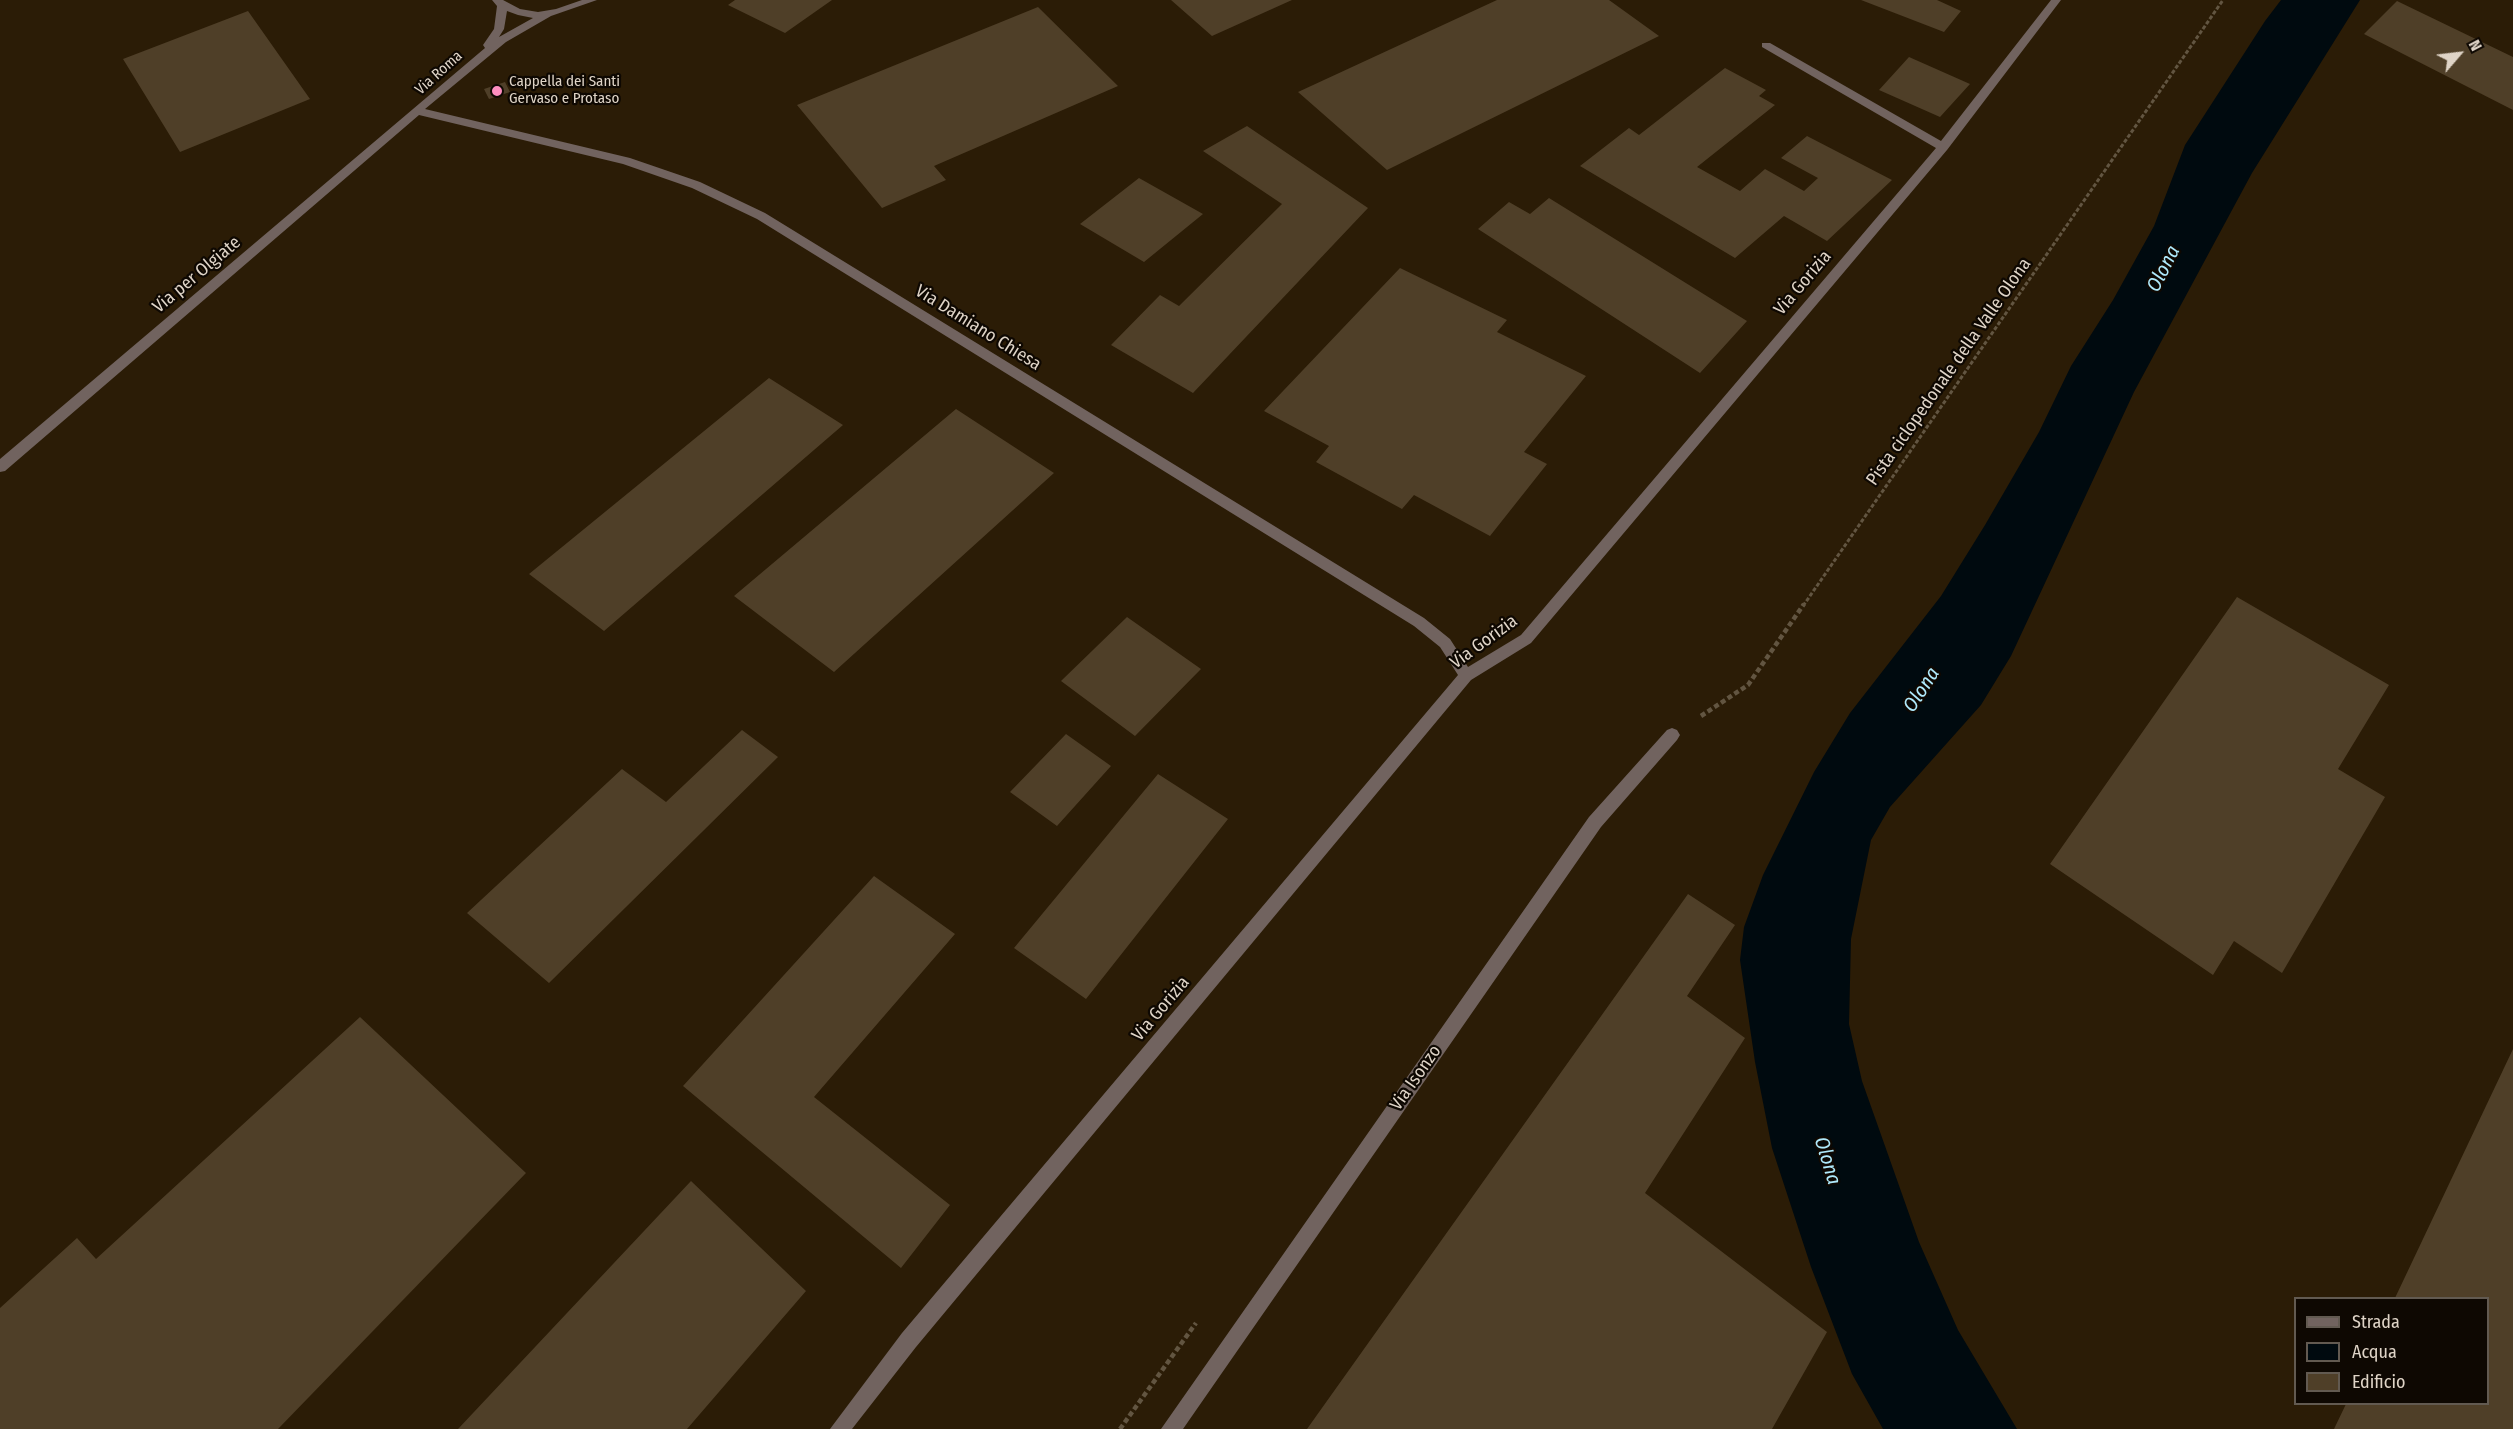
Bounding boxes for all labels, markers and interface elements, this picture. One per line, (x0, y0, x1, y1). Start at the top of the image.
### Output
north arrow (2429, 24, 2489, 84)
text: N (2465, 37, 2486, 54)
street label: Via Roma (412, 47, 466, 99)
place label: Cappella dei Santi Gervaso e Protaso (509, 73, 620, 108)
marker: Cappella dei Santi Gervaso e Protaso (490, 84, 504, 98)
street label: Via per Olgiate (149, 232, 245, 318)
water label: Olona (2142, 242, 2186, 296)
street label: Via Gorizia (1770, 246, 1836, 320)
street label: Pista ciclopedonale della Valle Olona (1862, 254, 2036, 490)
street label: Via Damiano Chiesa (911, 281, 1045, 375)
street label: Via Gorizia (1446, 610, 1522, 674)
water label: Olona (1899, 663, 1945, 717)
street label: Via Gorizia (1128, 972, 1194, 1046)
street label: Via Isonzo (1386, 1041, 1446, 1115)
water label: Olona (1808, 1134, 1846, 1188)
legend (2294, 1297, 2489, 1405)
text: Strada (2352, 1311, 2400, 1333)
text: Acqua (2352, 1341, 2397, 1363)
text: Edificio (2352, 1371, 2405, 1393)

